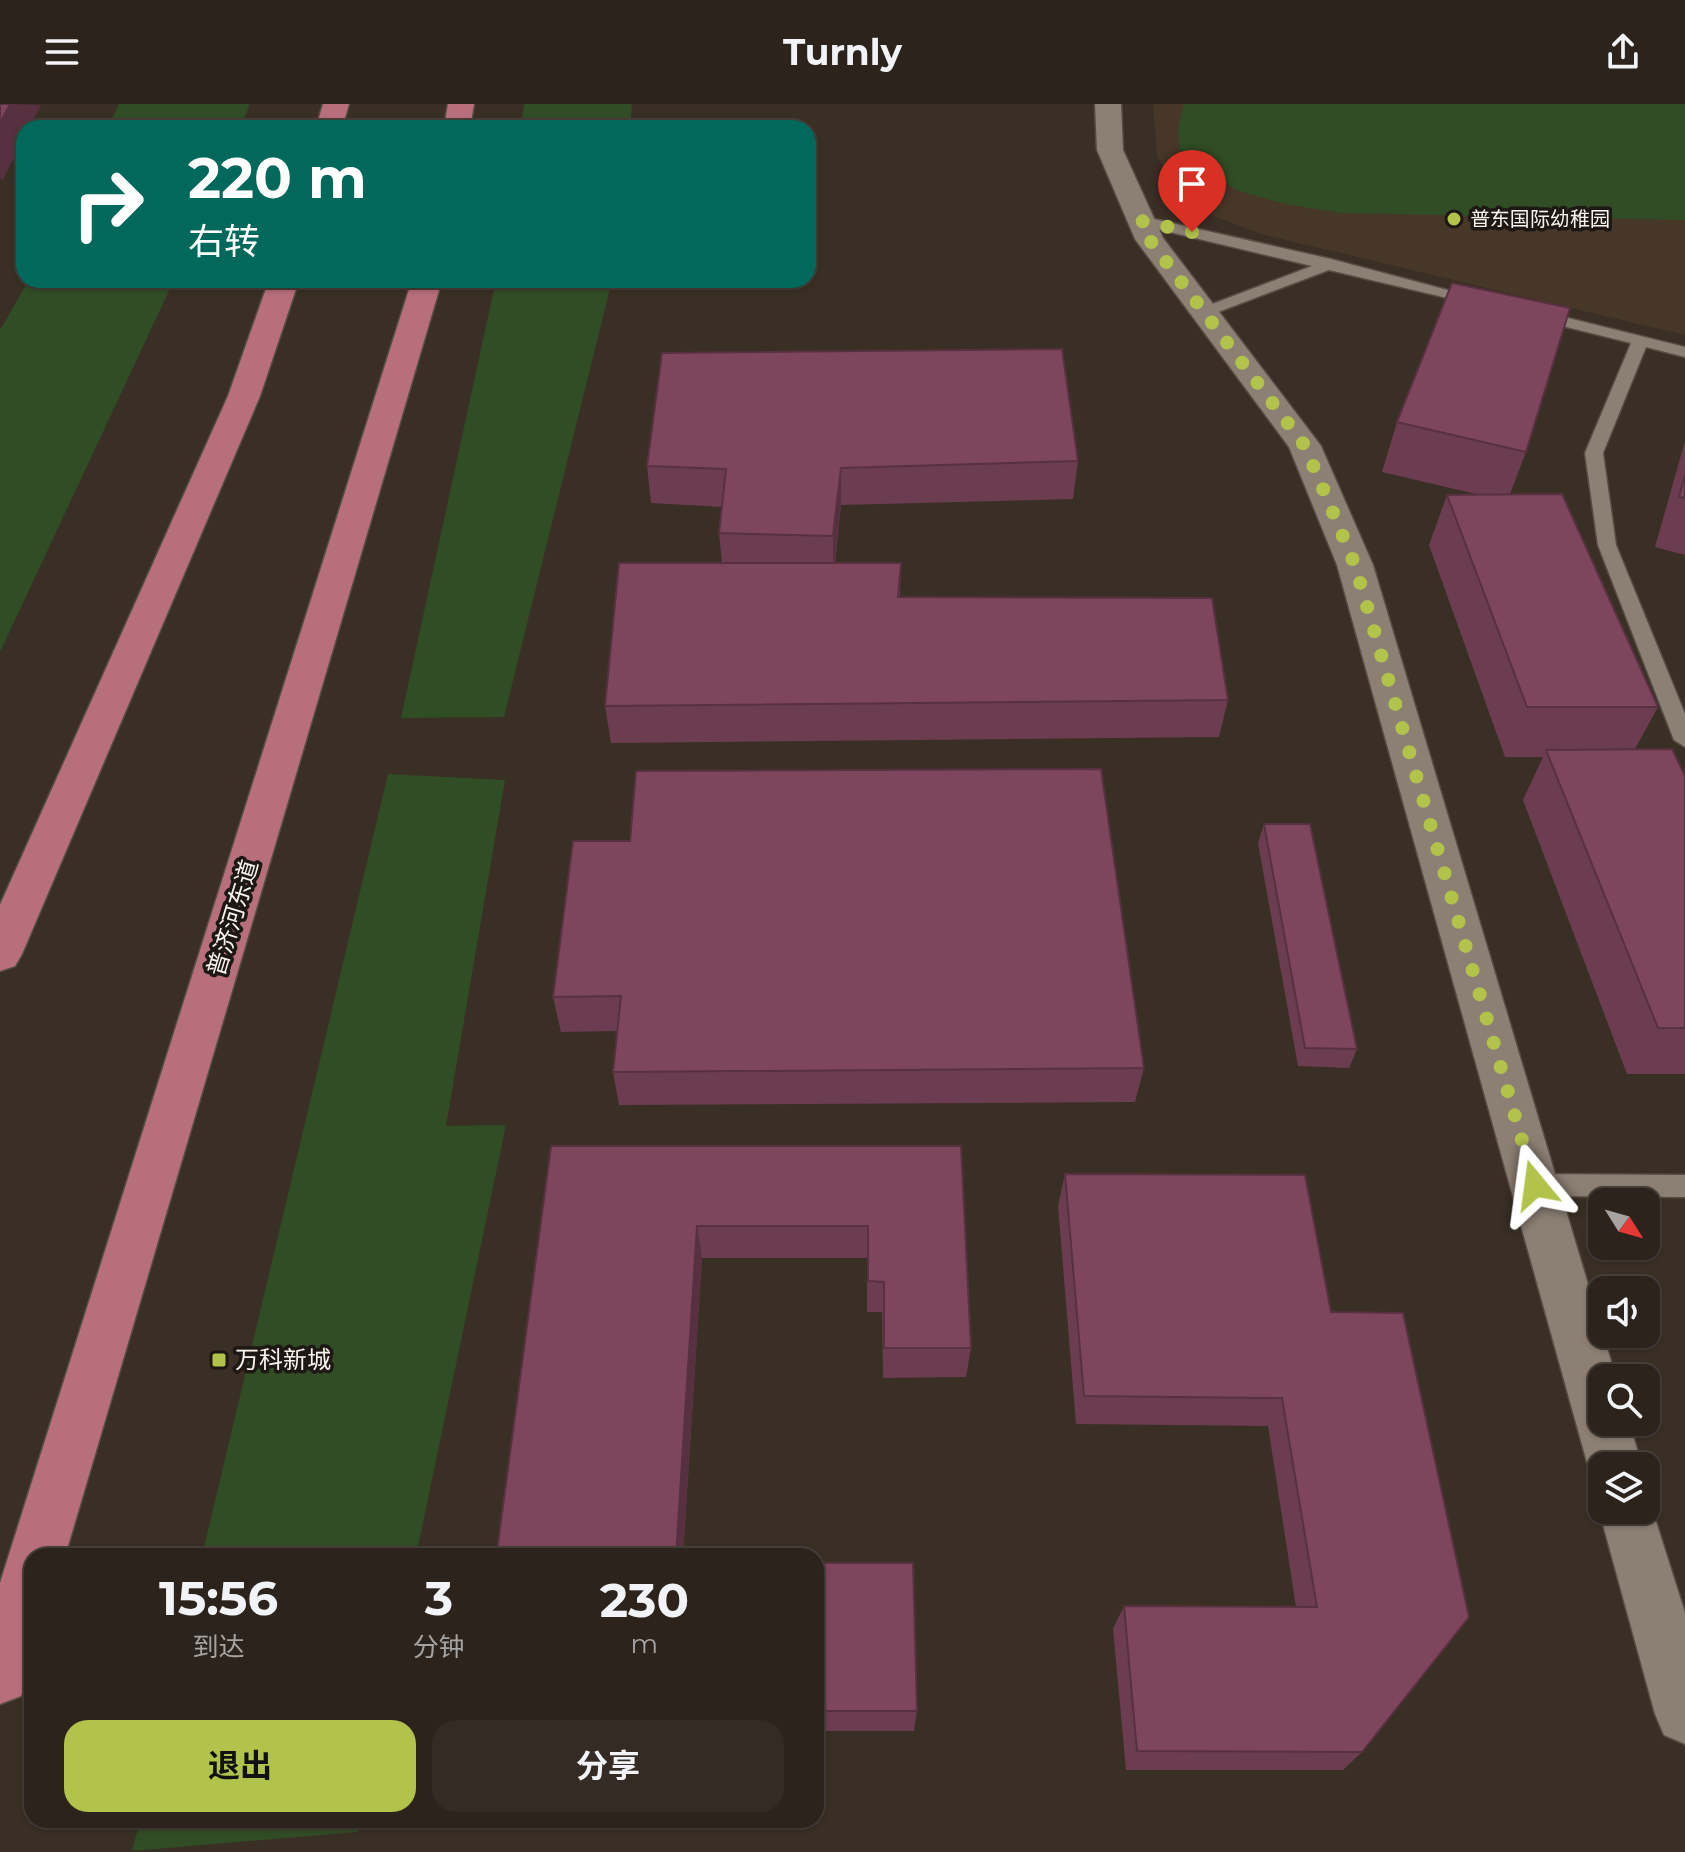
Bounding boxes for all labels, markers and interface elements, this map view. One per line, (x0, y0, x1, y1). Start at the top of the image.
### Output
icon: menu (40, 30, 84, 74)
text: Turnly (783, 30, 902, 74)
icon: share (1601, 30, 1645, 74)
text: 220 m (188, 144, 367, 212)
pin (1158, 150, 1226, 232)
icon: right (56, 152, 160, 256)
icon: arrive (1170, 162, 1214, 206)
place label: 普东国际幼稚园 (1470, 207, 1610, 231)
marker: 普东国际幼稚园 (1445, 210, 1463, 228)
text: 右转 (188, 219, 260, 263)
street label: 普济河东道 (201, 856, 264, 979)
position arrow (1493, 1143, 1577, 1227)
north arrow (1588, 1188, 1660, 1260)
map controls (1588, 1188, 1660, 1524)
button: sound (1588, 1276, 1660, 1348)
place label: 万科新城 (235, 1345, 331, 1374)
marker: 万科新城 (210, 1351, 228, 1369)
button: search (1588, 1364, 1660, 1436)
button: layers (1588, 1452, 1660, 1524)
text: 15:56 (159, 1569, 278, 1627)
text: 3 (425, 1569, 453, 1627)
text: 230 (600, 1571, 689, 1629)
text: m (631, 1628, 658, 1660)
text: 到达 (192, 1631, 244, 1663)
text: 分钟 (413, 1631, 465, 1663)
button: 退出 (64, 1720, 416, 1812)
button: 分享 (432, 1720, 784, 1812)

